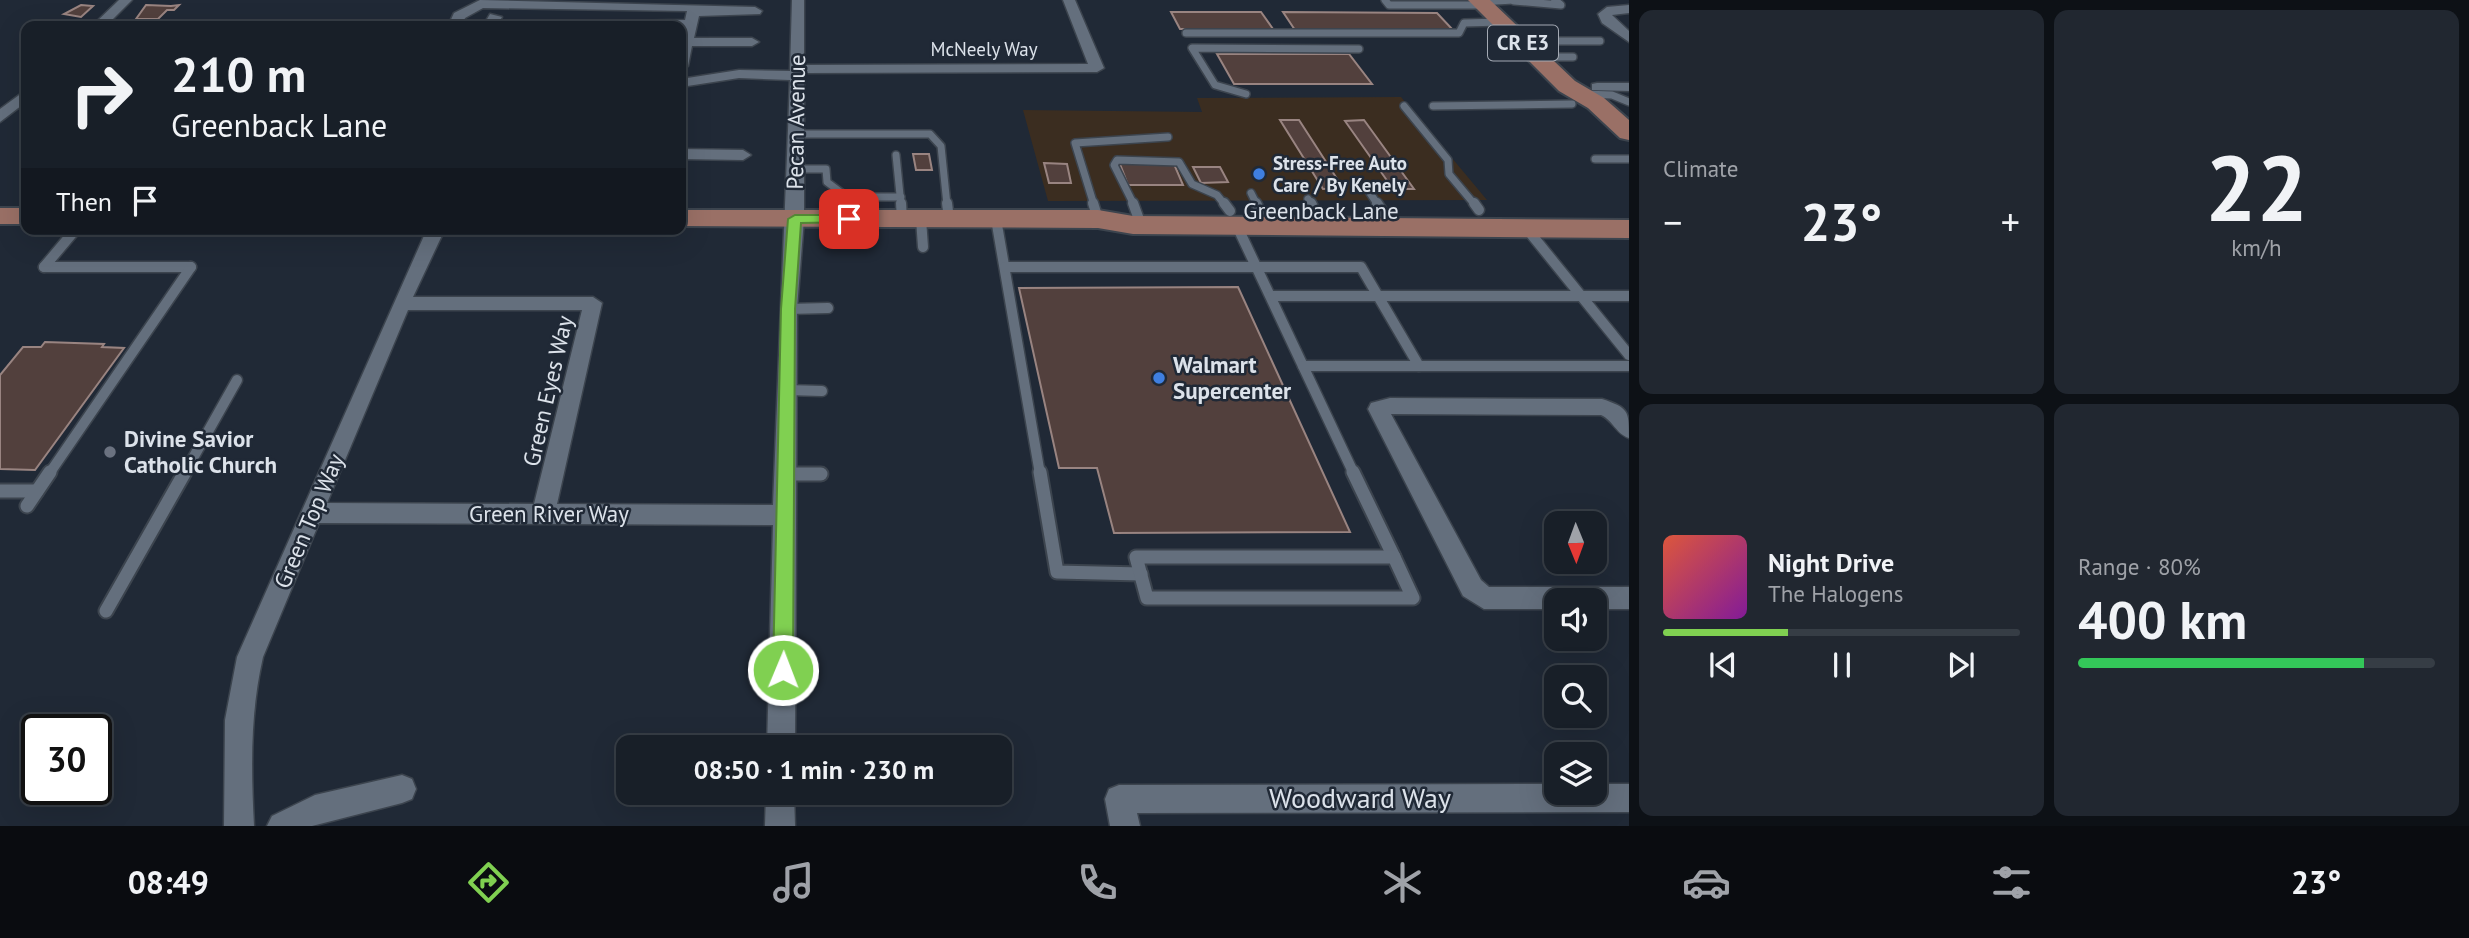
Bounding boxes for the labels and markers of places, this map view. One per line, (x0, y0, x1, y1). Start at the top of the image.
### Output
place label: Stress-Free Auto Care / By Kenely (1273, 151, 1407, 197)
marker: Stress-Free Auto Care / By Kenely (1251, 166, 1267, 182)
pin (819, 189, 879, 249)
place label: Walmart Supercenter (1173, 350, 1292, 405)
marker: Walmart Supercenter (1151, 370, 1167, 386)
place label: Divine Savior Catholic Church (124, 424, 277, 479)
marker: Divine Savior Catholic Church (102, 444, 118, 460)

